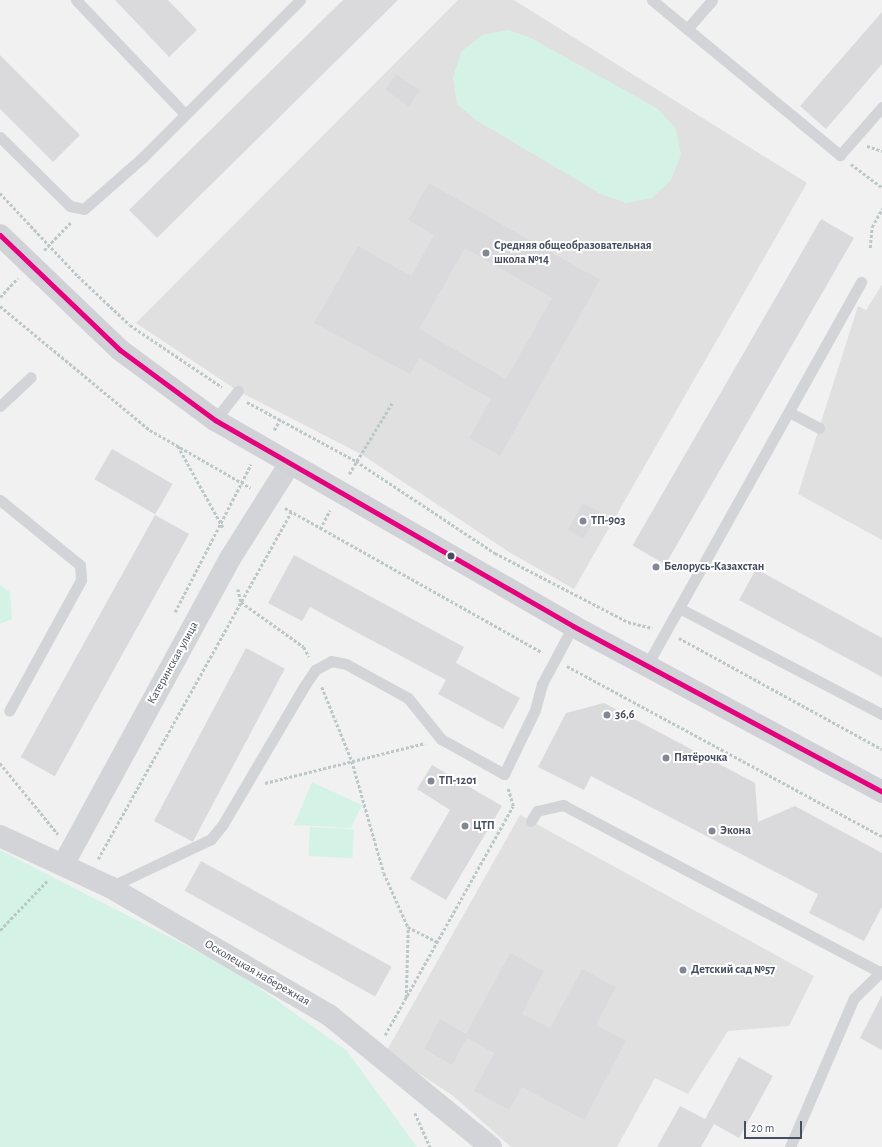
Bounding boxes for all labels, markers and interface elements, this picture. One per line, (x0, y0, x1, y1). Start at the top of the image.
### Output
place label: Средняя общеобразовательная школа №14 (494, 239, 652, 267)
marker: Средняя общеобразовательная школа №14 (481, 248, 491, 258)
place label: ТП-903 (591, 514, 625, 528)
marker: ТП-903 (578, 516, 588, 526)
unlabelled marker (446, 551, 456, 561)
place label: Белорусь-Казахстан (664, 560, 764, 574)
marker: Белорусь-Казахстан (651, 562, 661, 572)
street label: Катеринская улица (144, 619, 202, 707)
place label: 36,6 (615, 708, 635, 722)
marker: 36,6 (602, 710, 612, 720)
place label: Пятёрочка (674, 751, 727, 765)
marker: Пятёрочка (661, 753, 671, 763)
place label: ТП-1201 (439, 774, 477, 788)
marker: ТП-1201 (426, 776, 436, 786)
place label: ЦТП (473, 819, 495, 833)
marker: ЦТП (460, 821, 470, 831)
place label: Экона (720, 824, 751, 838)
marker: Экона (707, 826, 717, 836)
street label: Осколецкая набережная (202, 937, 312, 1009)
place label: Детский сад №57 (691, 963, 775, 977)
marker: Детский сад №57 (678, 965, 688, 975)
scale bar (746, 1113, 804, 1139)
text: 20 m (751, 1122, 774, 1134)

